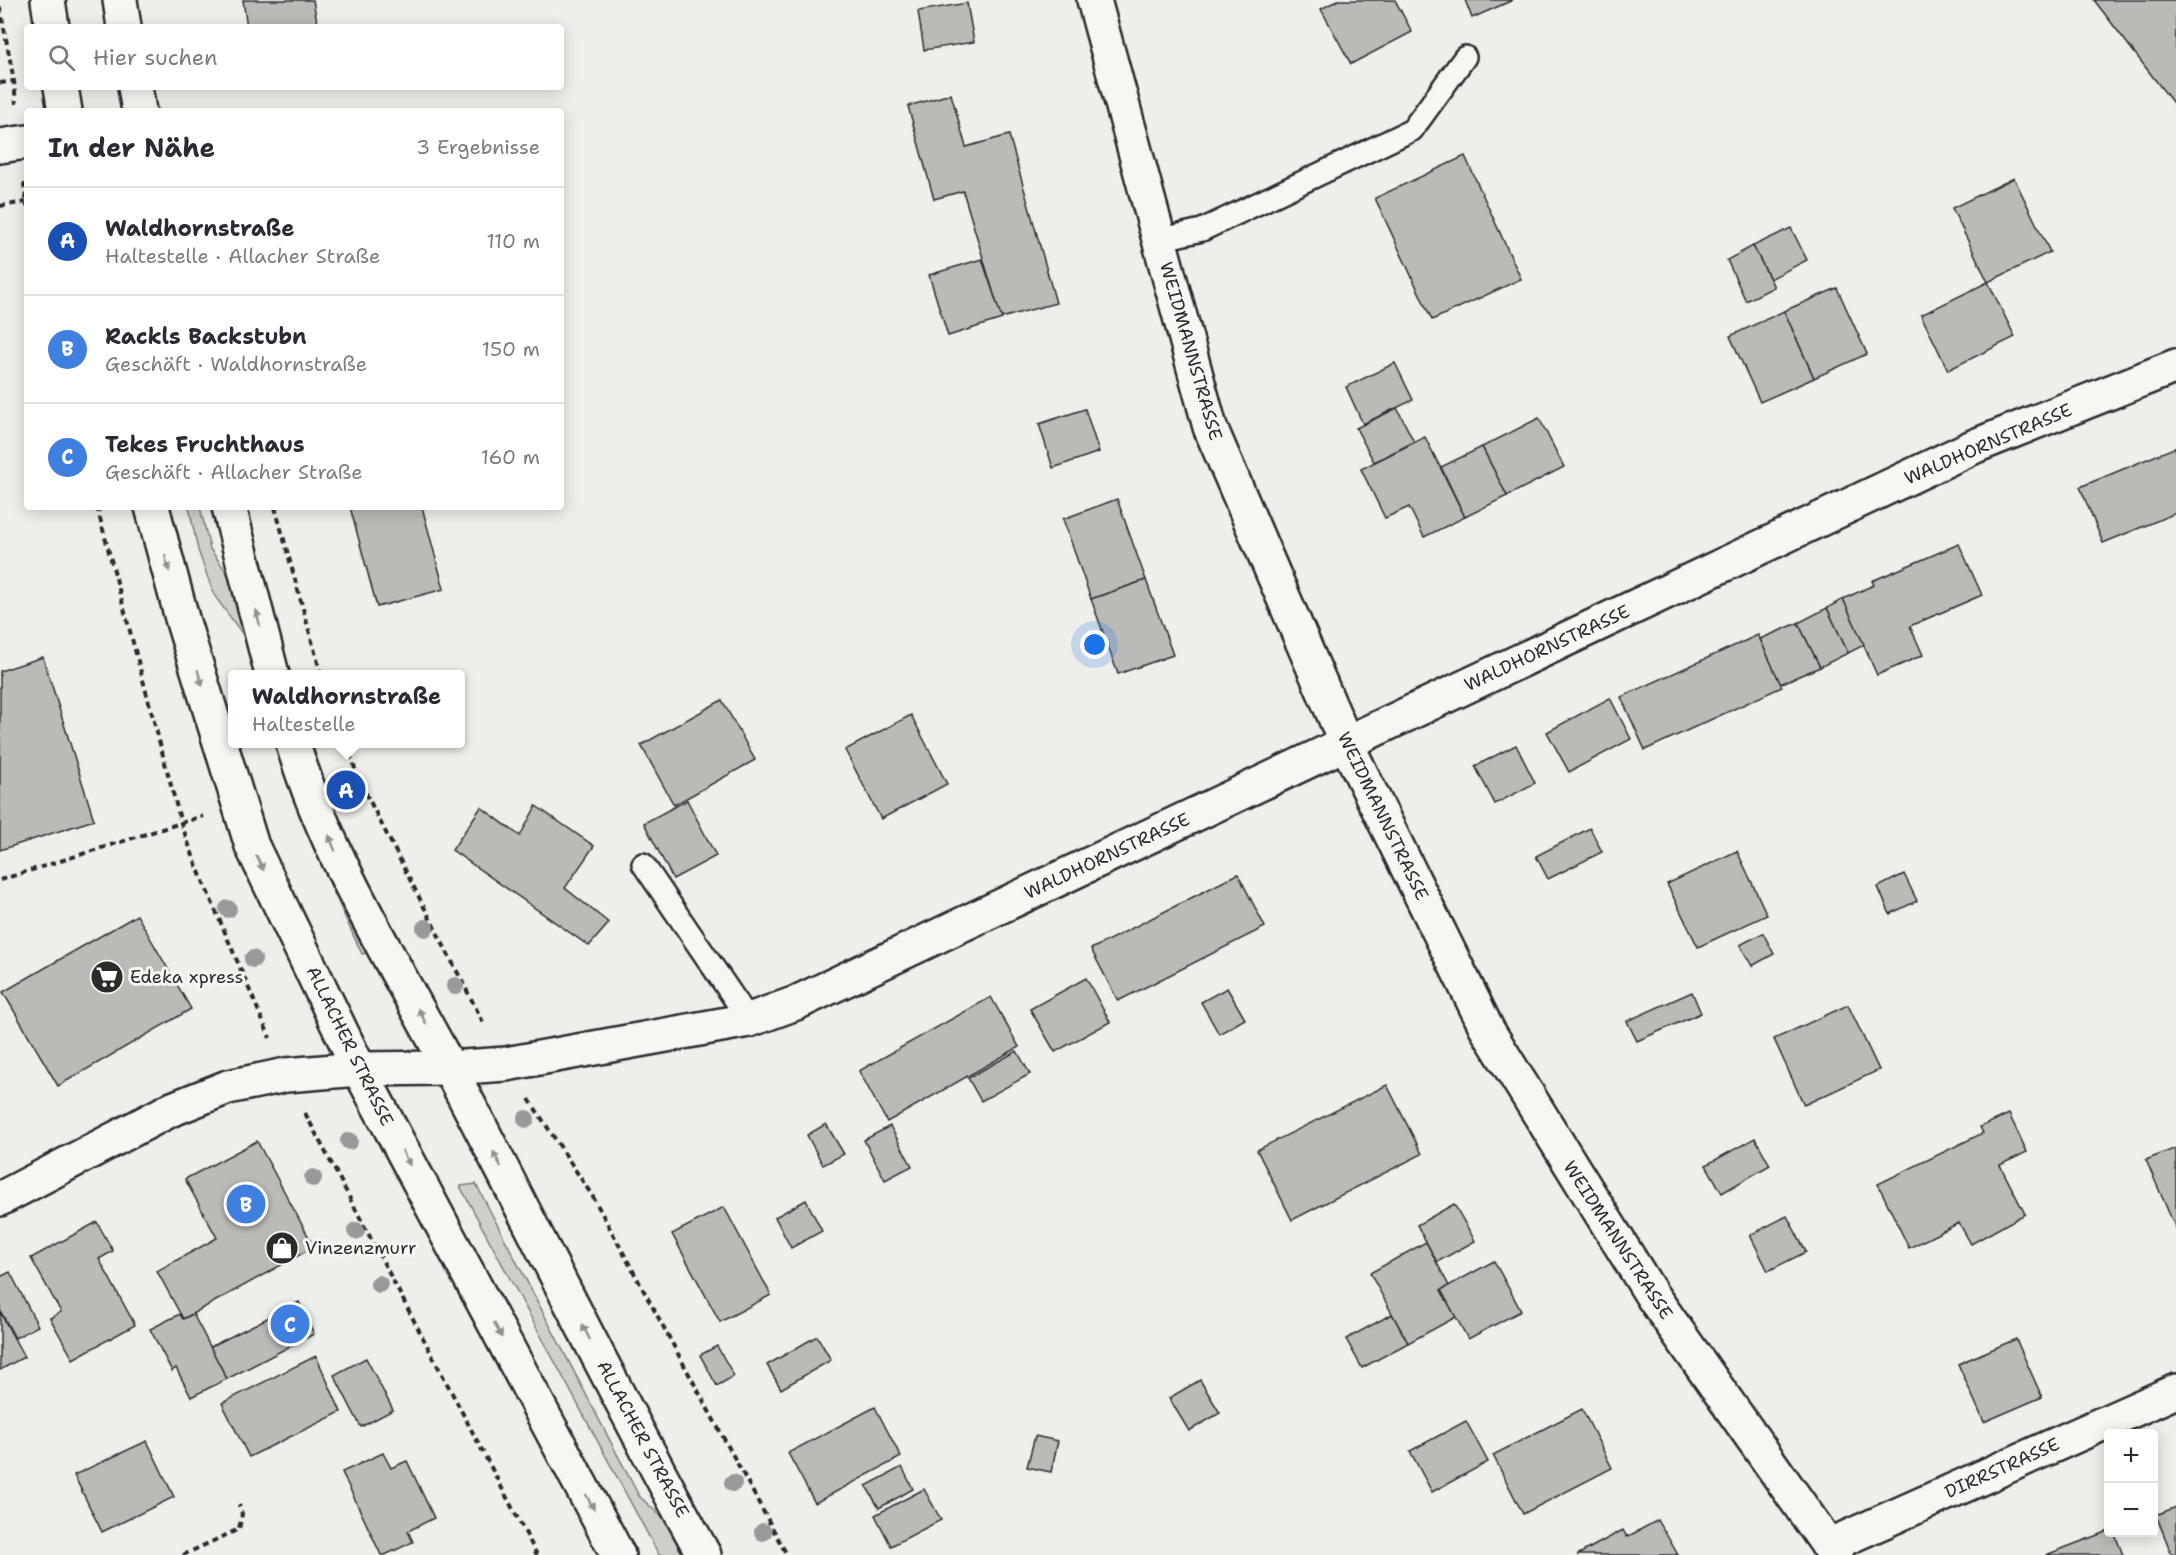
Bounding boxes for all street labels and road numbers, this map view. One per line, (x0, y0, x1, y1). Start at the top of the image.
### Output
street label: WEIDMANNSTRASSE (1154, 259, 1228, 443)
street label: WALDHORNSTRASSE (1901, 398, 2075, 490)
street label: WALDHORNSTRASSE (1460, 599, 1634, 697)
street label: WEIDMANNSTRASSE (1332, 728, 1434, 904)
street label: WALDHORNSTRASSE (1020, 807, 1194, 905)
street label: ALLACHER STRASSE (301, 962, 399, 1130)
street label: WEIDMANNSTRASSE (1558, 1156, 1678, 1324)
street label: ALLACHER STRASSE (591, 1356, 695, 1522)
street label: DIRRSTRASSE (1941, 1432, 2063, 1504)

